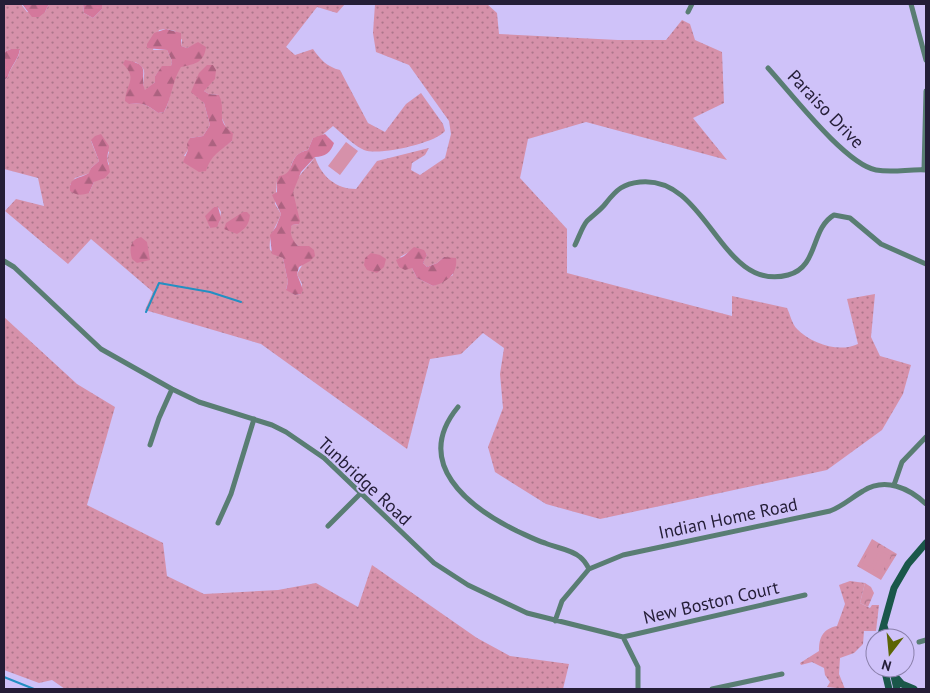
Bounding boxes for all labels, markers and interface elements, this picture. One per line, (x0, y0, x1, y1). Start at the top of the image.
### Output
street label: Paraiso Drive (783, 65, 869, 153)
street label: Tunbridge Road (313, 432, 417, 530)
street label: Indian Home Road (656, 492, 800, 544)
street label: New Boston Court (641, 575, 781, 629)
north arrow (865, 628, 915, 678)
text: N (880, 656, 893, 675)

